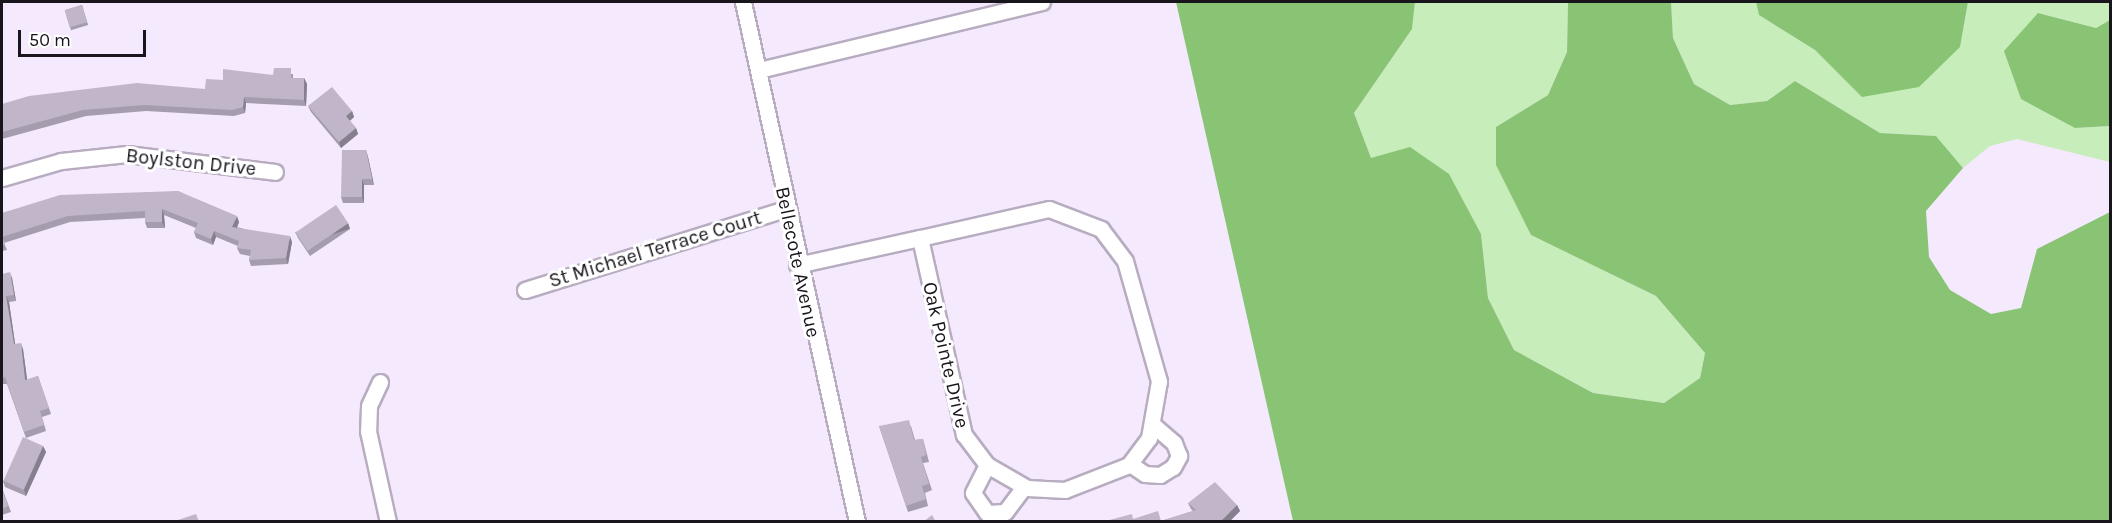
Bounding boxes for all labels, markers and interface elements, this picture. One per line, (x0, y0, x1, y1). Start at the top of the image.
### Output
scale bar (21, 18, 148, 56)
text: 50 m (29, 29, 71, 51)
street label: Boylston Drive (125, 143, 257, 181)
street label: Bellecote Avenue (770, 184, 826, 340)
street label: St Michael Terrace Court (546, 205, 764, 293)
street label: Oak Pointe Drive (918, 280, 974, 430)

